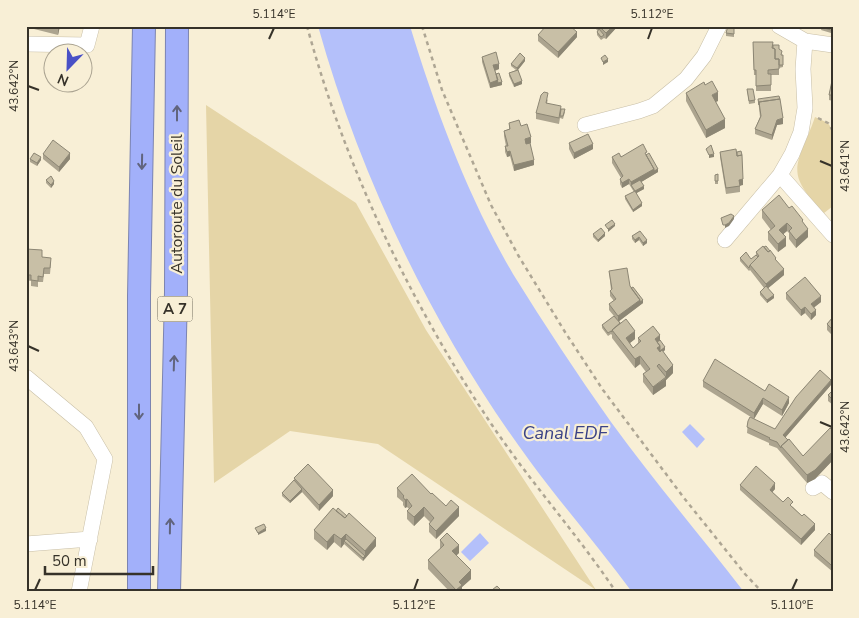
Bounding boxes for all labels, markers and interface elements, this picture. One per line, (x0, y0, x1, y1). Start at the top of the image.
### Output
text: 5.114°E (253, 6, 295, 22)
text: 5.112°E (631, 6, 673, 22)
north arrow (42, 42, 92, 92)
text: 43.642°N (6, 60, 22, 112)
text: N (55, 69, 72, 90)
one-way arrow (172, 105, 182, 122)
street label: Autoroute du Soleil (166, 134, 188, 274)
text: 43.641°N (837, 140, 853, 192)
one-way arrow (137, 154, 146, 170)
road number: A 7 (158, 296, 192, 322)
text: 43.643°N (6, 320, 22, 372)
one-way arrow (169, 355, 179, 372)
text: 43.642°N (837, 401, 853, 453)
one-way arrow (134, 404, 144, 420)
water label: Canal EDF (523, 421, 609, 445)
one-way arrow (165, 518, 175, 534)
scale bar (45, 543, 152, 575)
text: 50 m (52, 551, 87, 571)
text: 5.114°E (14, 597, 56, 613)
text: 5.112°E (393, 597, 435, 613)
text: 5.110°E (771, 597, 813, 613)

